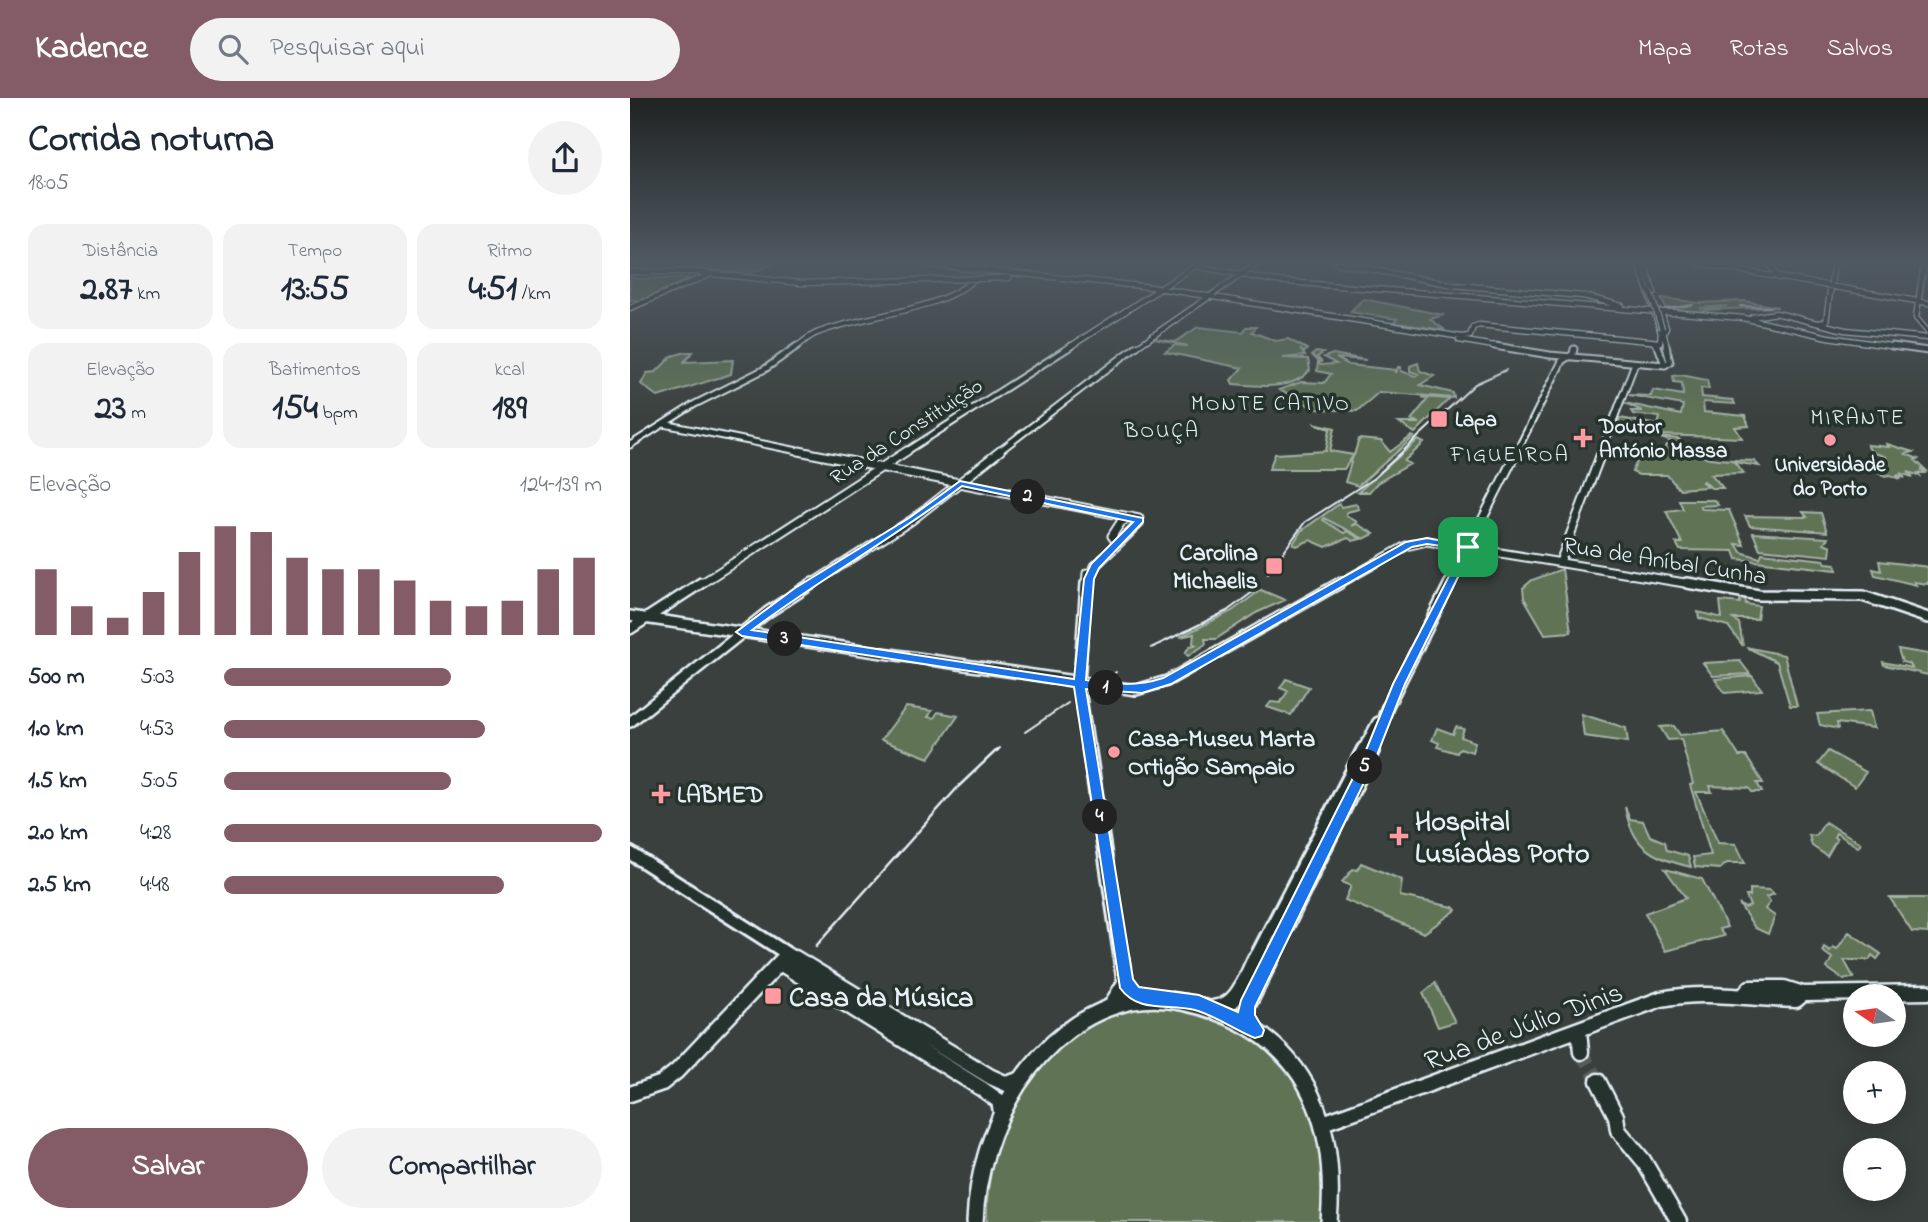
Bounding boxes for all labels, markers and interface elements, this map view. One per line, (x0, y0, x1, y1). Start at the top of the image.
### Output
search box (190, 18, 680, 81)
text: Kadence (35, 25, 148, 73)
icon: search (214, 30, 252, 68)
text: Pesquisar aqui (270, 30, 425, 68)
text: Mapa (1638, 32, 1692, 67)
text: Rotas (1730, 32, 1789, 67)
text: Salvos (1827, 32, 1893, 67)
text: Corrida noturna (28, 113, 274, 169)
button: share (528, 121, 602, 195)
text: 18:05 (28, 167, 69, 200)
text: Distância (83, 238, 158, 265)
text: Tempo (288, 238, 342, 265)
text: Ritmo (487, 238, 532, 265)
text: 2.87 (80, 265, 132, 316)
text: 13:55 (281, 265, 349, 316)
text: 4:51 (469, 265, 517, 316)
text: km (132, 281, 160, 308)
text: /km (517, 281, 551, 308)
text: Elevação (86, 357, 155, 384)
text: Batimentos (269, 357, 361, 384)
text: kcal (495, 357, 525, 384)
street label: Rua da Constituição (825, 372, 989, 493)
text: 23 (95, 384, 127, 435)
text: 154 (272, 384, 318, 435)
text: 189 (492, 384, 527, 435)
district label: MONTE CATIVO (1191, 390, 1351, 420)
text: m (127, 400, 146, 427)
text: bpm (318, 400, 358, 427)
district label: MIRANTE (1810, 404, 1906, 434)
place label: Lapa (1455, 406, 1497, 436)
marker: Lapa (1429, 409, 1449, 429)
place label: Doutor António Massa (1598, 413, 1727, 467)
district label: BOUÇA (1123, 417, 1200, 447)
marker: Doutor António Massa (1573, 428, 1593, 448)
marker: Universidade do Porto (1822, 432, 1838, 448)
district label: FIGUEIROA (1449, 441, 1570, 471)
place label: Universidade do Porto (1775, 451, 1886, 505)
text: Elevação (28, 469, 111, 502)
text: 124–139 m (520, 469, 602, 502)
pin: 2 (1010, 480, 1046, 514)
text: 2 (1023, 483, 1032, 510)
pin (1438, 517, 1498, 577)
icon: arrive (1449, 528, 1487, 566)
street label: Rua de Aníbal Cunha (1560, 529, 1769, 596)
place label: Carolina Michaelis (1173, 537, 1258, 600)
marker: Carolina Michaelis (1264, 556, 1284, 576)
pin: 3 (768, 622, 802, 656)
text: 3 (781, 625, 788, 652)
text: 500 m (28, 661, 85, 694)
text: 5:03 (140, 661, 175, 694)
pin: 1 (1088, 670, 1124, 706)
text: 1 (1102, 674, 1109, 701)
text: 1.0 km (28, 713, 84, 746)
text: 4:53 (140, 713, 174, 746)
place label: Casa-Museu Marta Ortigão Sampaio (1128, 723, 1315, 787)
marker: Casa-Museu Marta Ortigão Sampaio (1106, 744, 1122, 760)
pin: 5 (1348, 750, 1382, 784)
text: 5 (1359, 753, 1370, 780)
text: 1.5 km (28, 765, 87, 798)
text: 5:05 (140, 765, 178, 798)
place label: LABMED (677, 779, 764, 814)
marker: LABMED (651, 784, 671, 804)
pin: 4 (1082, 800, 1118, 834)
text: 4 (1096, 803, 1103, 830)
place label: Hospital Lusíadas Porto (1415, 803, 1590, 876)
text: 2.0 km (28, 817, 88, 850)
text: 4:28 (140, 817, 172, 850)
marker: Hospital Lusíadas Porto (1389, 826, 1409, 846)
text: 2.5 km (28, 869, 91, 902)
text: 4:48 (140, 869, 170, 902)
street label: Rua de Júlio Dinis (1419, 973, 1629, 1083)
place label: Casa da Música (789, 979, 974, 1020)
north arrow (1843, 984, 1906, 1046)
map controls (1843, 984, 1906, 1201)
marker: Casa da Música (763, 986, 783, 1006)
button: + (1843, 1061, 1906, 1124)
button: Salvar (28, 1128, 308, 1208)
button: Compartilhar (322, 1128, 602, 1208)
button: − (1843, 1138, 1906, 1201)

